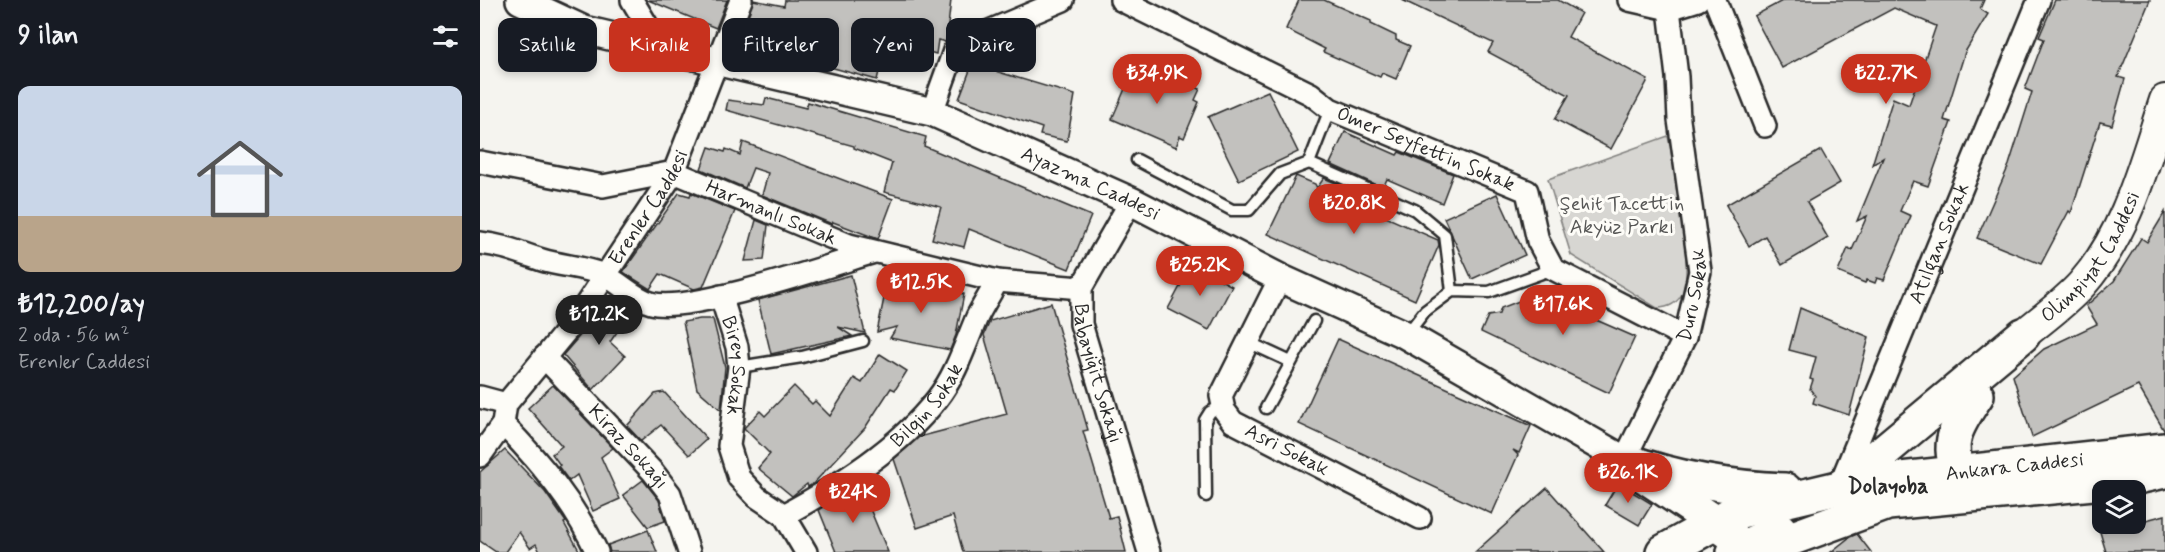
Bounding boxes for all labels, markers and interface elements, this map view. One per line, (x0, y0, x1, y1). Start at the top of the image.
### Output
chip: Satılık (498, 18, 597, 72)
chip: Kiralık (609, 18, 710, 72)
chip: Filtreler (722, 18, 839, 72)
chip: Yeni (851, 18, 934, 72)
chip: Daire (946, 18, 1036, 72)
text: 9 ilan (18, 19, 79, 53)
icon: filters (429, 20, 462, 53)
pin: ₺34.9K (1108, 54, 1206, 105)
pin: ₺22.7K (1837, 54, 1935, 105)
text: ₺34.9K (1127, 60, 1187, 87)
text: ₺22.7K (1855, 60, 1917, 87)
street label: Ömer Seyfettin Sokak (1333, 100, 1519, 198)
icon: home (186, 125, 294, 233)
street label: Ayazma Caddesi (1017, 140, 1164, 227)
street label: Erenler Caddesi (602, 146, 695, 271)
street label: Harmanlı Sokak (702, 173, 841, 252)
street label: Atılgan Sokak (1902, 179, 1976, 308)
pin: ₺20.8K (1305, 184, 1403, 235)
street label: Olimpiyat Caddesi (2035, 188, 2147, 329)
text: ₺20.8K (1323, 190, 1385, 217)
park label: Şehit Tacettin Akyüz Parkı (1560, 191, 1684, 241)
pin: ₺25.2K (1151, 246, 1249, 297)
street label: Duru Sokak (1671, 247, 1713, 344)
text: ₺25.2K (1170, 252, 1230, 279)
pin: ₺12.5K (872, 263, 970, 314)
text: ₺12.5K (890, 269, 952, 296)
pin: ₺17.6K (1514, 285, 1612, 336)
text: ₺12,200/ay (18, 288, 145, 322)
text: ₺17.6K (1534, 291, 1592, 318)
pin: ₺12.2K (550, 295, 648, 346)
text: ₺12.2K (570, 301, 629, 328)
street label: Babayiğit Sokağı (1068, 304, 1129, 446)
street label: Birey Sokak (715, 313, 753, 417)
text: 2 oda · 56 m² (18, 322, 129, 349)
text: Erenler Caddesi (18, 349, 150, 376)
street label: Bilgin Sokak (885, 359, 969, 454)
street label: Kiraz Sokağı (582, 398, 675, 495)
street label: Asri Sokak (1240, 417, 1334, 483)
street label: Ankara Caddesi (1944, 446, 2085, 487)
pin: ₺26.1K (1579, 453, 1677, 504)
text: ₺26.1K (1598, 459, 1658, 486)
pin: ₺24K (817, 473, 889, 524)
district label: Dolayoba (1848, 473, 1928, 501)
text: ₺24K (829, 479, 877, 506)
map controls (2092, 480, 2146, 534)
button: layers (2092, 480, 2146, 534)

